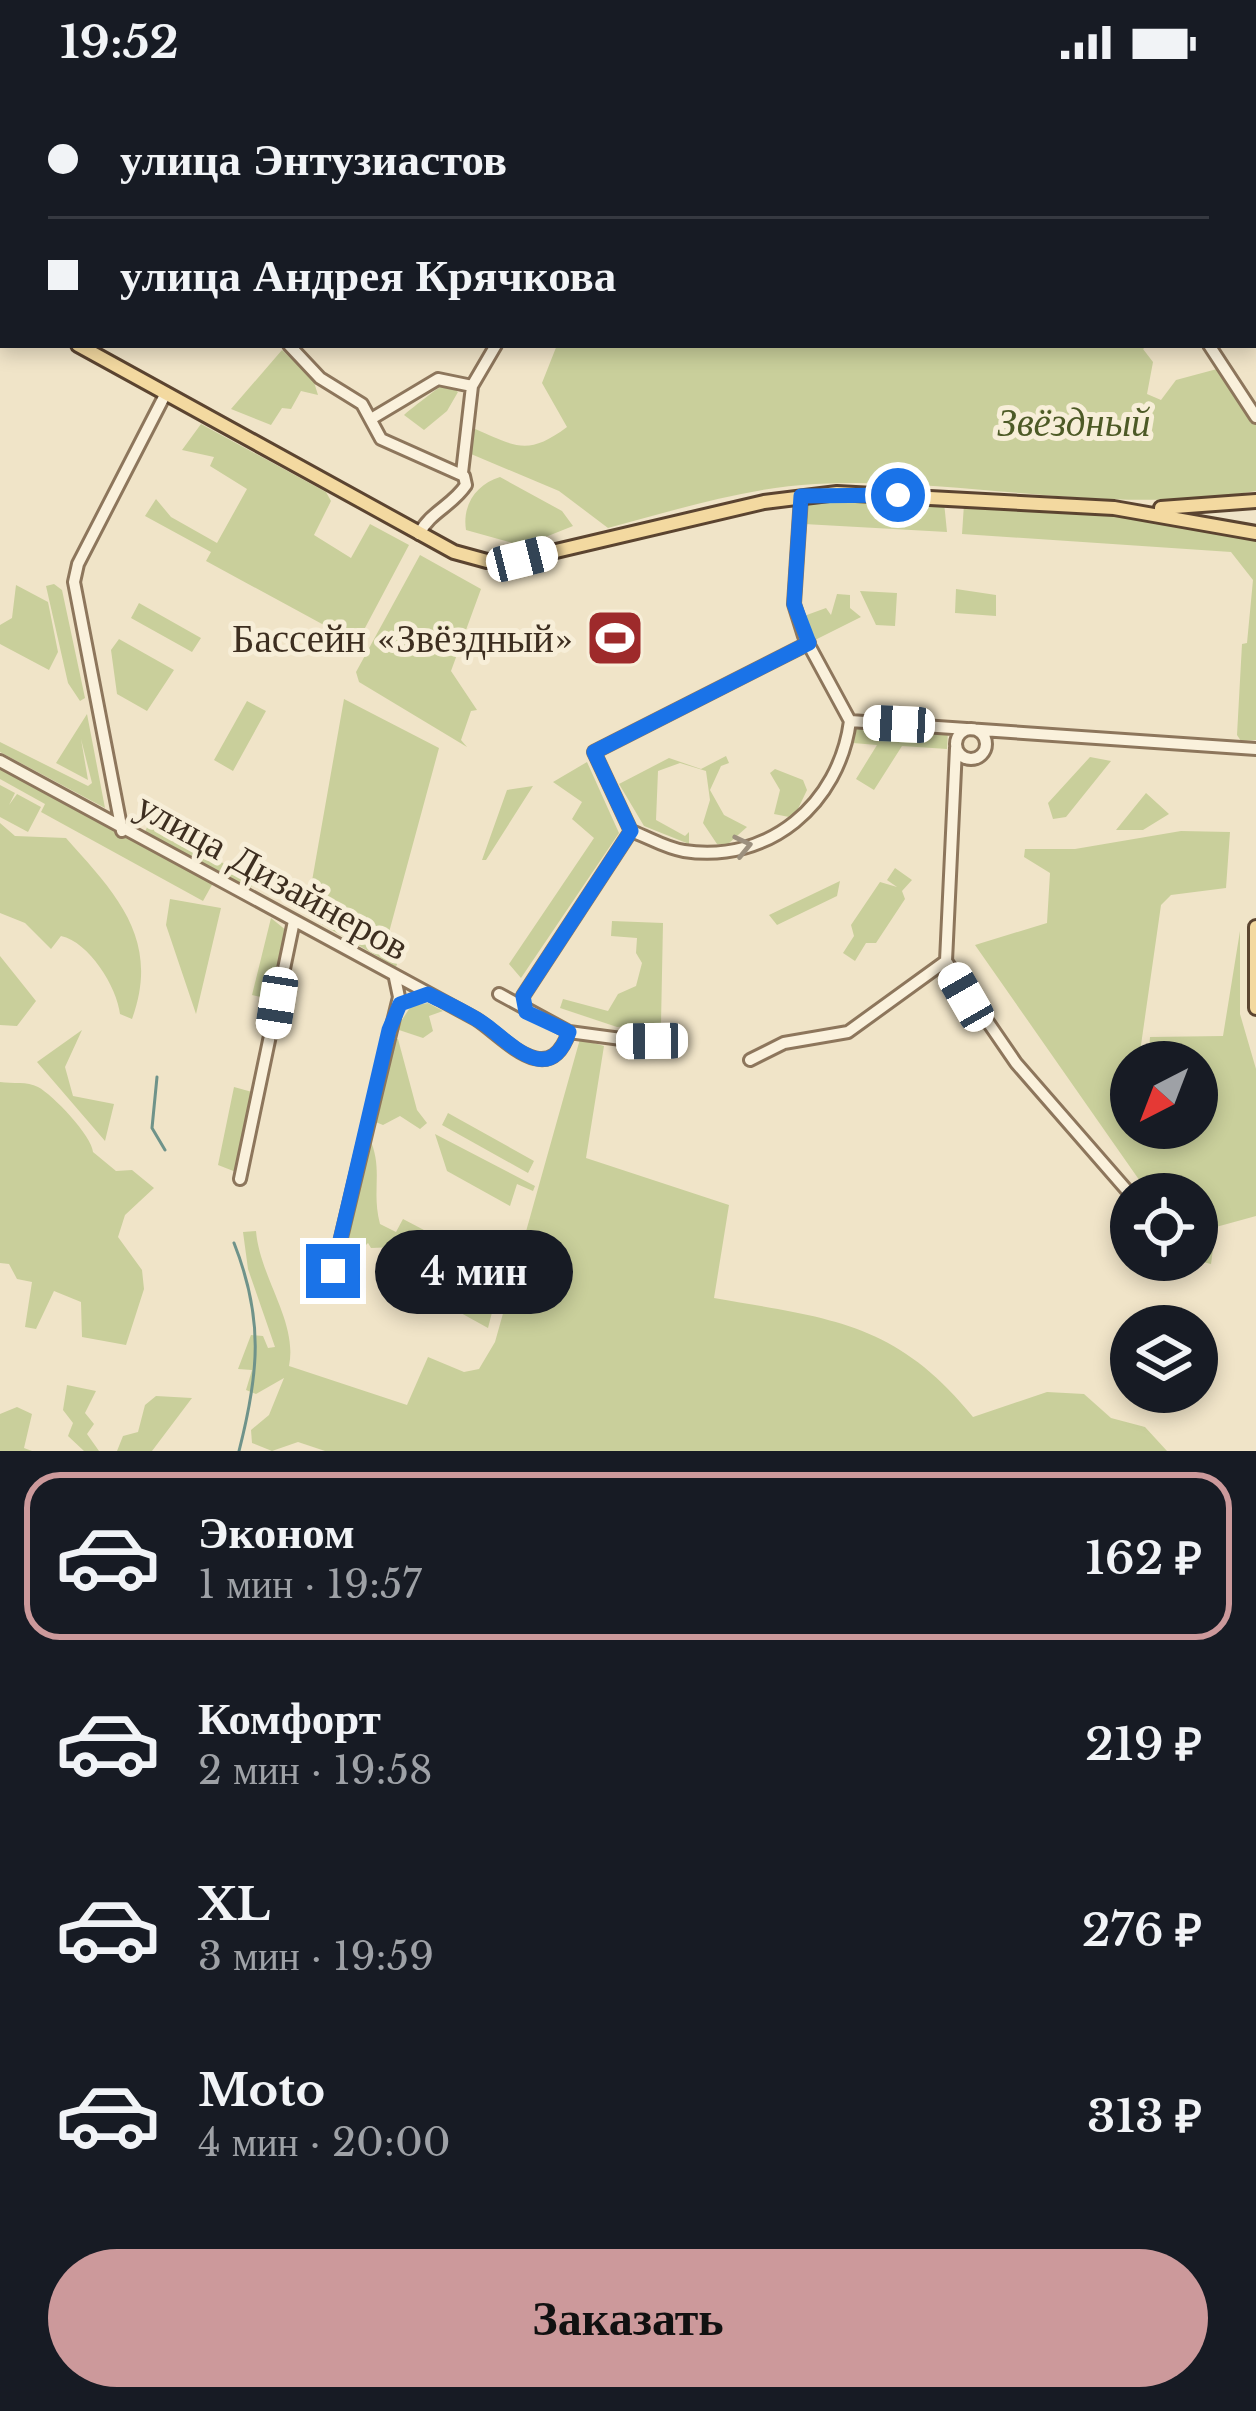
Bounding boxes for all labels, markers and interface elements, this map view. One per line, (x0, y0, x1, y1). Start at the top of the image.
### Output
text: 19:52 (60, 14, 179, 70)
text: улица Энтузиастов (120, 131, 507, 187)
text: улица Андрея Крячкова (120, 247, 616, 303)
park label: Звёздный (997, 398, 1151, 447)
route start (871, 468, 925, 522)
car (483, 533, 561, 585)
sports icon: Бассейн «Звёздный» (584, 607, 646, 669)
place label: Бассейн «Звёздный» (232, 614, 573, 663)
car (862, 704, 936, 744)
street label: улица Дизайнеров (128, 781, 418, 971)
one-way arrow (732, 835, 753, 860)
car (932, 957, 1000, 1037)
car (254, 965, 300, 1041)
car (616, 1022, 688, 1060)
north arrow (1110, 1041, 1218, 1149)
map controls (1110, 1041, 1218, 1413)
button: locate (1110, 1173, 1218, 1281)
callout: 4 мин (375, 1229, 573, 1313)
route end (306, 1244, 360, 1298)
text: 4 мин (420, 1247, 528, 1296)
button: layers (1110, 1305, 1218, 1413)
icon: car (54, 1502, 162, 1610)
text: Эконом (198, 1504, 355, 1560)
text: 162 ₽ (1085, 1530, 1202, 1586)
text: 1 мин · 19:57 (198, 1560, 422, 1609)
icon: car (54, 1688, 162, 1796)
text: Комфорт (198, 1690, 381, 1746)
text: 219 ₽ (1085, 1716, 1202, 1772)
text: 2 мин · 19:58 (198, 1746, 433, 1795)
icon: car (54, 1874, 162, 1982)
text: XL (198, 1876, 270, 1932)
text: 276 ₽ (1082, 1902, 1202, 1958)
text: 3 мин · 19:59 (198, 1932, 434, 1981)
icon: car (54, 2060, 162, 2168)
text: Moto (198, 2062, 325, 2118)
text: 313 ₽ (1087, 2088, 1202, 2144)
text: 4 мин · 20:00 (198, 2118, 451, 2167)
button: Заказать (48, 2249, 1208, 2387)

